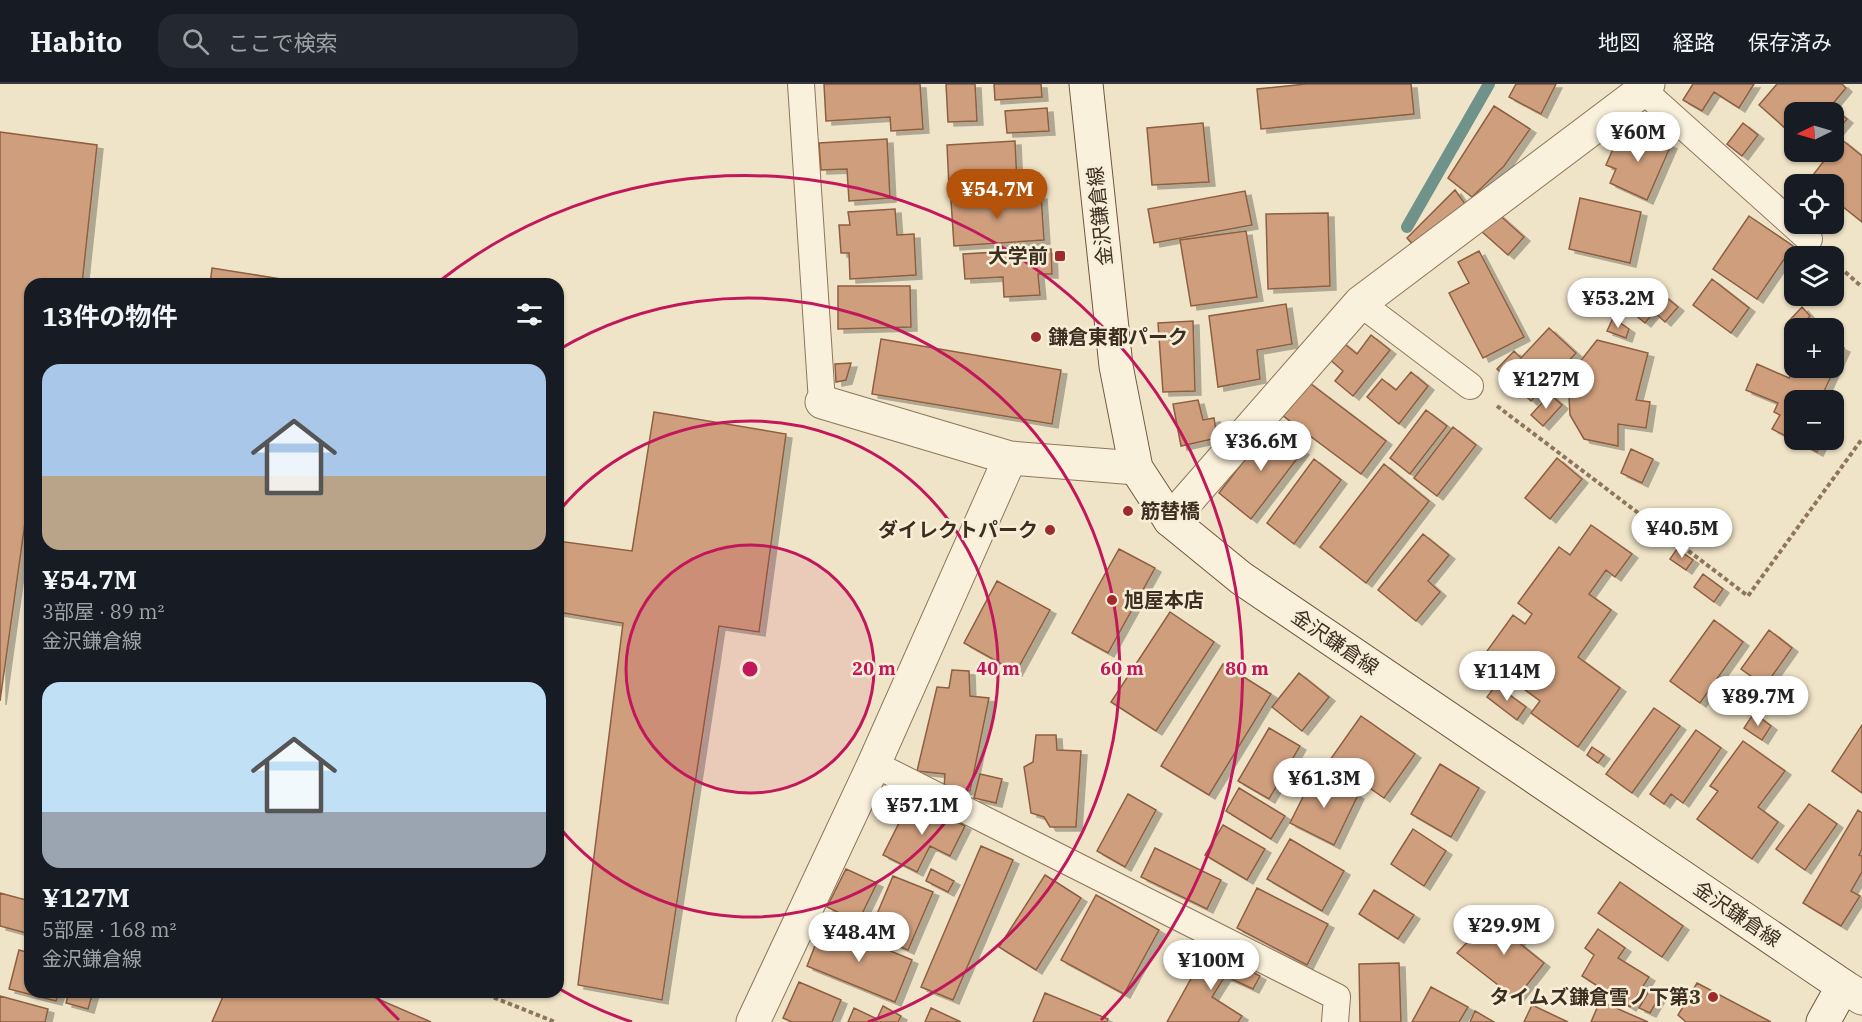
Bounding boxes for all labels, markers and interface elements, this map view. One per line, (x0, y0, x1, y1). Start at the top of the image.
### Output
search box (158, 14, 578, 68)
text: Habito (30, 23, 122, 60)
icon: search (179, 25, 212, 58)
text: ここで検索 (227, 28, 337, 57)
text: 地図 (1598, 28, 1640, 56)
text: 経路 (1673, 28, 1715, 56)
text: 保存済み (1748, 28, 1832, 56)
north arrow (1784, 102, 1844, 162)
map controls (1784, 102, 1844, 450)
pin: ¥60M (1602, 112, 1674, 163)
text: ¥60M (1610, 118, 1666, 145)
street label: 金沢鎌倉線 (1081, 165, 1118, 267)
pin: ¥54.7M (948, 169, 1046, 220)
button: locate (1784, 174, 1844, 234)
text: ¥54.7M (960, 175, 1034, 202)
place label: 大学前 (988, 242, 1048, 269)
button: layers (1784, 246, 1844, 306)
marker: 大学前 (1053, 249, 1067, 263)
pin: ¥53.2M (1569, 278, 1667, 329)
text: ¥53.2M (1581, 284, 1655, 311)
icon: filters (513, 298, 546, 331)
text: 13件の物件 (42, 299, 177, 333)
button: + (1784, 318, 1844, 378)
place label: 鎌倉東都パーク (1048, 323, 1188, 350)
marker: 鎌倉東都パーク (1029, 330, 1043, 344)
pin: ¥127M (1504, 359, 1588, 410)
text: ¥127M (1512, 365, 1580, 392)
button: − (1784, 390, 1844, 450)
icon: home (240, 403, 348, 511)
pin: ¥36.6M (1212, 421, 1310, 472)
text: ¥36.6M (1224, 427, 1298, 454)
place label: 筋替橋 (1140, 497, 1200, 524)
marker: 筋替橋 (1121, 504, 1135, 518)
pin: ¥40.5M (1633, 508, 1731, 559)
text: ¥40.5M (1645, 514, 1719, 541)
place label: ダイレクトパーク (878, 516, 1038, 543)
marker: ダイレクトパーク (1043, 523, 1057, 537)
text: ¥54.7M (42, 562, 137, 596)
place label: 旭屋本店 (1124, 586, 1204, 613)
marker: 旭屋本店 (1105, 593, 1119, 607)
text: 3部屋 · 89 m² (42, 598, 164, 625)
street label: 金沢鎌倉線 (1286, 602, 1384, 681)
text: 金沢鎌倉線 (42, 627, 142, 654)
pin: ¥114M (1465, 651, 1549, 702)
text: 20 m (852, 657, 896, 680)
text: 40 m (976, 657, 1020, 680)
text: 60 m (1100, 657, 1144, 680)
text: 80 m (1225, 657, 1269, 680)
text: ¥114M (1473, 657, 1541, 684)
centre of rings (740, 659, 760, 679)
pin: ¥89.7M (1709, 676, 1807, 727)
text: ¥89.7M (1721, 682, 1795, 709)
icon: home (240, 721, 348, 829)
pin: ¥61.3M (1275, 758, 1373, 809)
text: ¥61.3M (1287, 764, 1361, 791)
pin: ¥57.1M (873, 785, 971, 836)
text: ¥57.1M (885, 791, 959, 818)
street label: 金沢鎌倉線 (1688, 874, 1786, 953)
text: ¥127M (42, 880, 130, 914)
pin: ¥29.9M (1455, 905, 1553, 956)
text: ¥29.9M (1467, 911, 1541, 938)
pin: ¥48.4M (810, 912, 908, 963)
text: 5部屋 · 168 m² (42, 916, 176, 943)
text: ¥48.4M (822, 918, 896, 945)
pin: ¥100M (1169, 940, 1253, 991)
text: 金沢鎌倉線 (42, 945, 142, 972)
text: ¥100M (1177, 946, 1245, 973)
place label: タイムズ鎌倉雪ノ下第3 (1489, 983, 1701, 1010)
marker: タイムズ鎌倉雪ノ下第3 (1706, 990, 1720, 1004)

